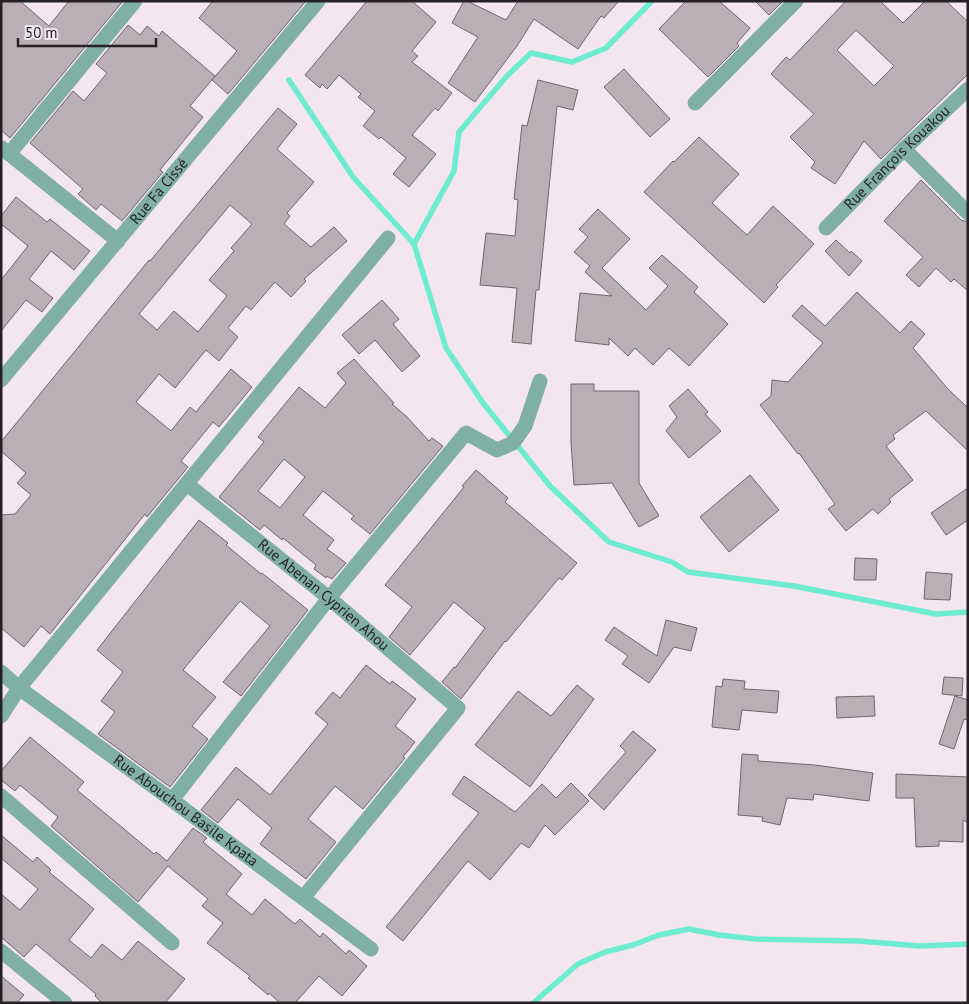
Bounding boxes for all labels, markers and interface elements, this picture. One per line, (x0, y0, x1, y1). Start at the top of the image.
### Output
scale bar (18, 15, 155, 47)
text: 50 m (25, 23, 58, 42)
street label: Rue François Kouakou (840, 101, 954, 213)
street label: Rue Fa Cissé (125, 154, 192, 228)
street label: Rue Abenan Cyprien Ahou (254, 535, 394, 654)
street label: Rue Abouchou Basile Kpata (110, 750, 262, 870)

